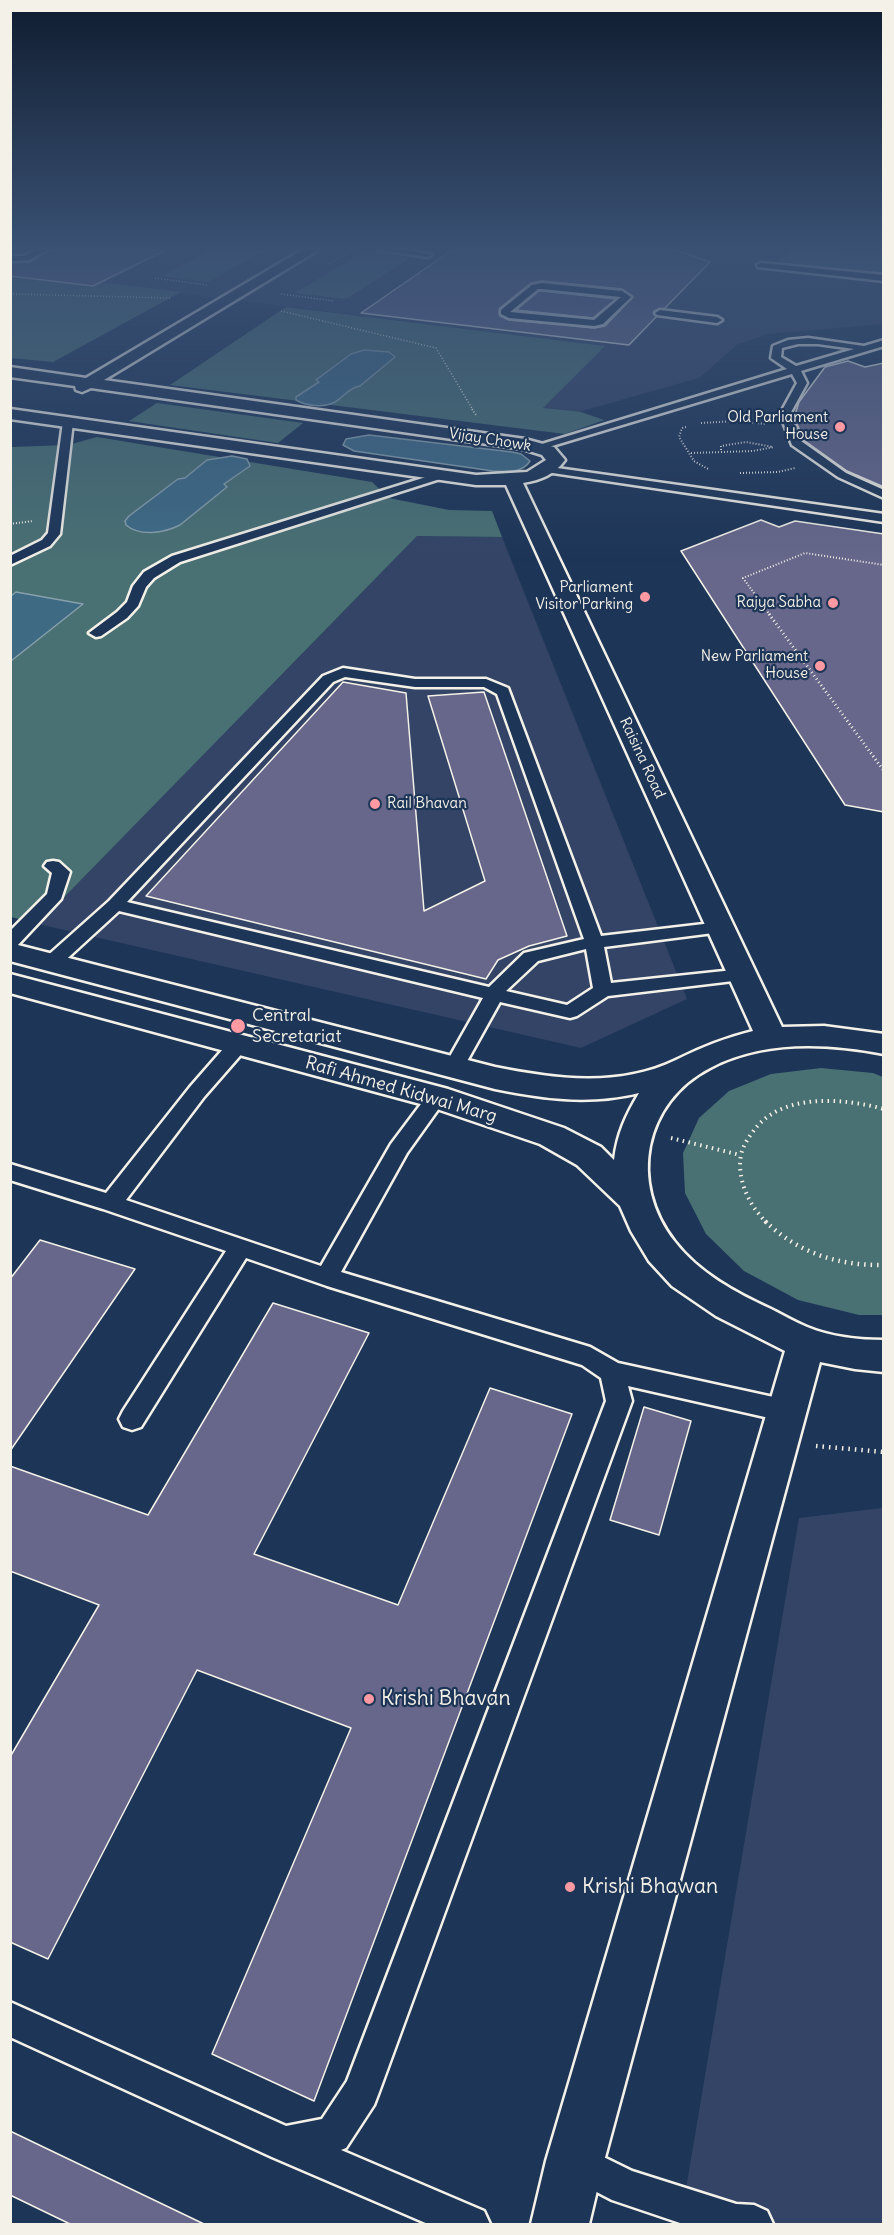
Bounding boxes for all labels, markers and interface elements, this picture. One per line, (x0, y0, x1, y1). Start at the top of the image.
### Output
place label: Old Parliament House (727, 409, 828, 444)
marker: Old Parliament House (833, 420, 847, 434)
street label: Vijay Chowk (448, 425, 532, 455)
place label: Parliament Visitor Parking (536, 579, 633, 614)
marker: Parliament Visitor Parking (638, 590, 652, 604)
place label: Rajya Sabha (737, 594, 821, 612)
marker: Rajya Sabha (826, 596, 840, 610)
place label: New Parliament House (701, 648, 808, 683)
marker: New Parliament House (813, 659, 827, 673)
street label: Raisina Road (615, 715, 669, 801)
place label: Rail Bhavan (387, 795, 467, 813)
marker: Rail Bhavan (368, 797, 382, 811)
place label: Central Secretariat (252, 1005, 341, 1048)
marker: Central Secretariat (229, 1017, 247, 1035)
street label: Rafi Ahmed Kidwai Marg (303, 1052, 499, 1128)
place label: Krishi Bhavan (381, 1686, 511, 1712)
marker: Krishi Bhavan (362, 1692, 376, 1706)
place label: Krishi Bhawan (582, 1874, 718, 1900)
marker: Krishi Bhawan (563, 1880, 577, 1894)

